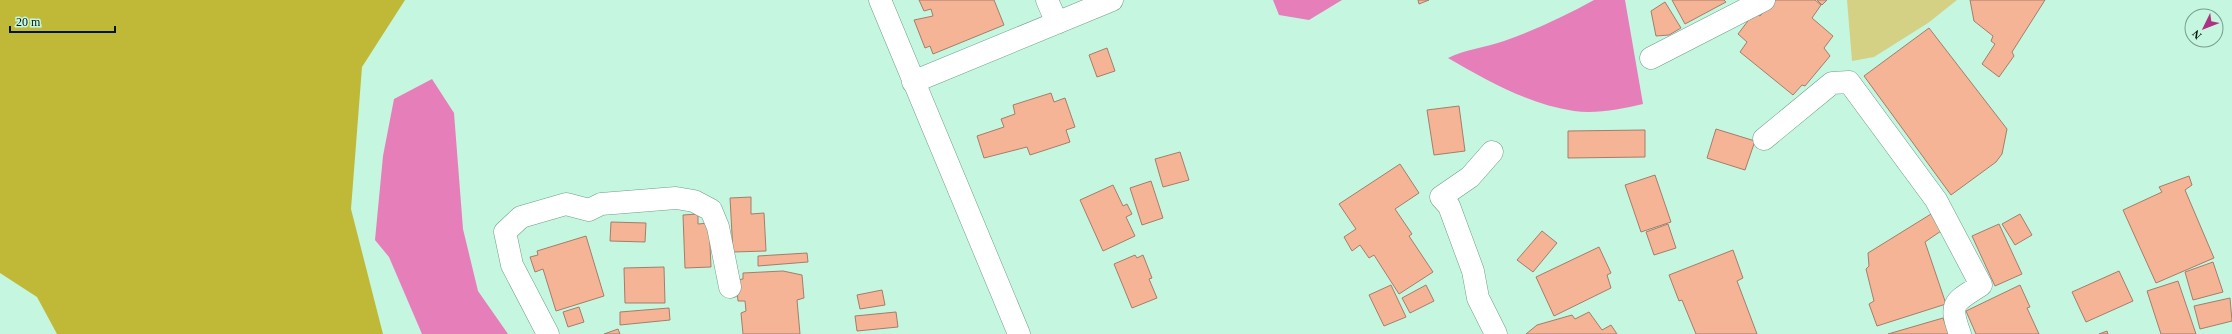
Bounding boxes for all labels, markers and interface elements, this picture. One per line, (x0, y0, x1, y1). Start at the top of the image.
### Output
scale bar (10, 8, 115, 34)
north arrow (2184, 8, 2224, 48)
text: 20 m (16, 15, 41, 29)
text: N (2190, 28, 2204, 42)

